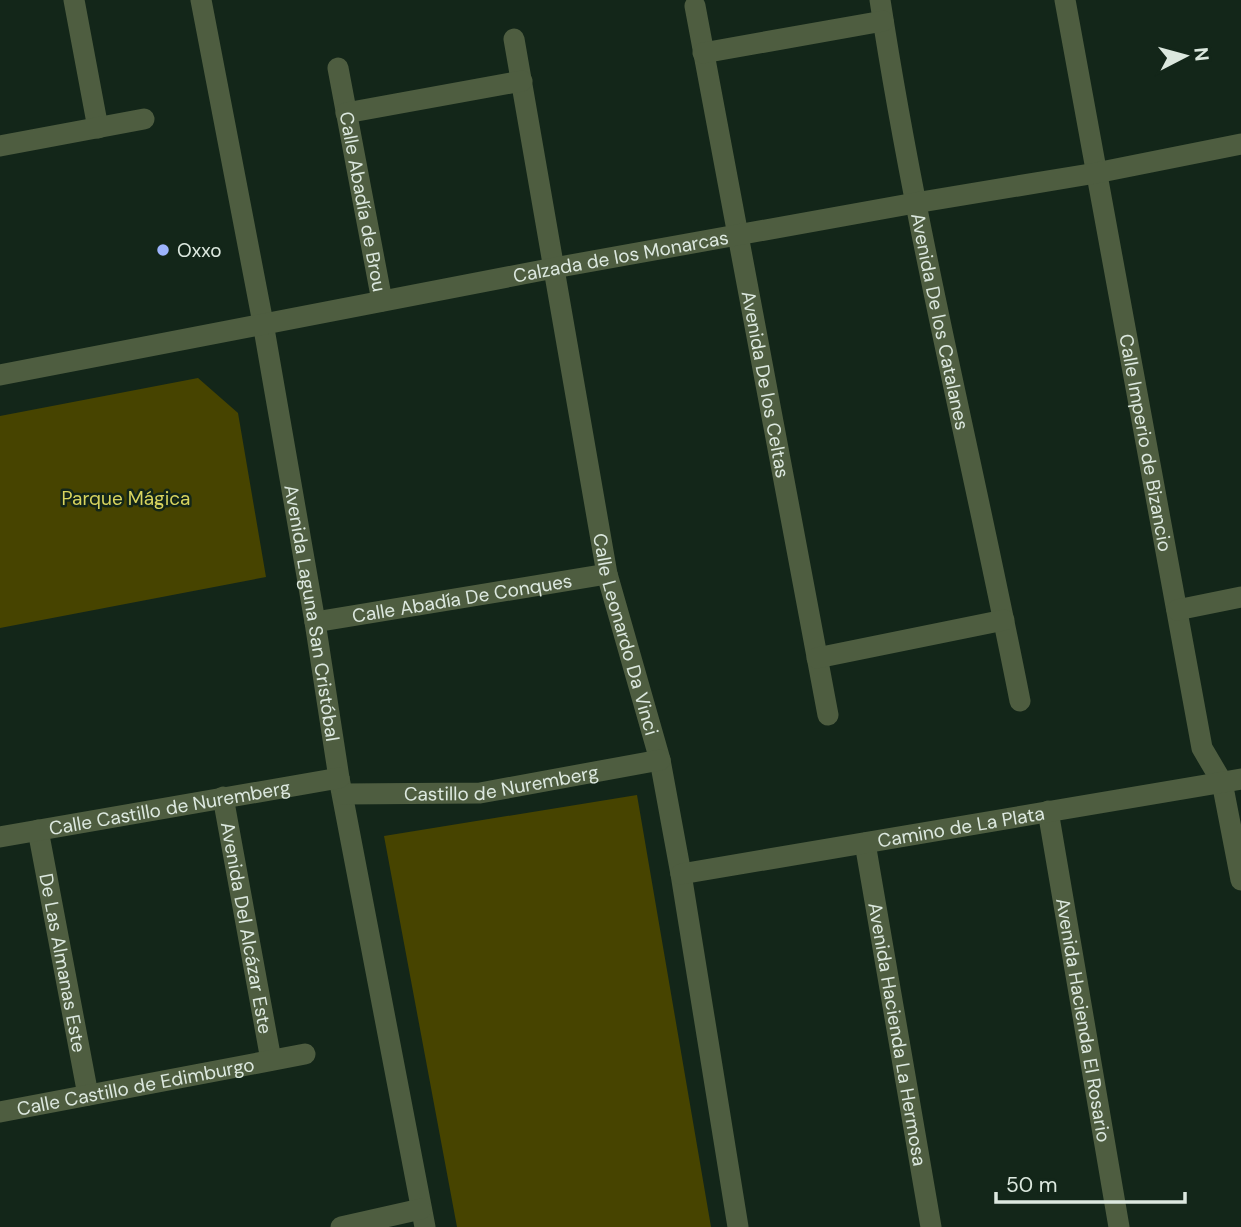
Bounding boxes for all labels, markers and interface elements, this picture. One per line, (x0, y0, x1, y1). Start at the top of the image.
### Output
north arrow (1150, 21, 1220, 91)
text: N (1188, 46, 1215, 62)
street label: Calle Abadía de Brou (334, 109, 392, 294)
street label: Avenida De los Catalanes (906, 211, 975, 432)
street label: Calzada de los Monarcas (511, 224, 730, 288)
place label: Oxxo (177, 238, 221, 263)
marker: Oxxo (155, 242, 171, 258)
street label: Avenida De los Celtas (736, 289, 796, 480)
street label: Calle Imperio de Bizancio (1114, 332, 1178, 554)
street label: Avenida Laguna San Cristóbal (279, 483, 346, 743)
park label: Parque Mágica (62, 486, 190, 511)
street label: Calle Leonardo Da Vinci (588, 531, 665, 738)
street label: Calle Abadía De Conques (350, 567, 574, 628)
street label: Castillo de Nuremberg (404, 759, 601, 806)
street label: Calle Castillo de Nuremberg (47, 774, 292, 841)
street label: Camino de La Plata (876, 800, 1046, 853)
street label: Avenida Del Alcázar Este (215, 820, 278, 1036)
street label: De Las Almanas Este (34, 871, 92, 1054)
street label: Avenida Hacienda El Rosario (1051, 896, 1117, 1144)
street label: Avenida Hacienda La Hermosa (863, 901, 933, 1168)
street label: Calle Castillo de Edimburgo (15, 1051, 256, 1121)
scale bar (996, 1160, 1185, 1204)
text: 50 m (1006, 1171, 1057, 1199)

